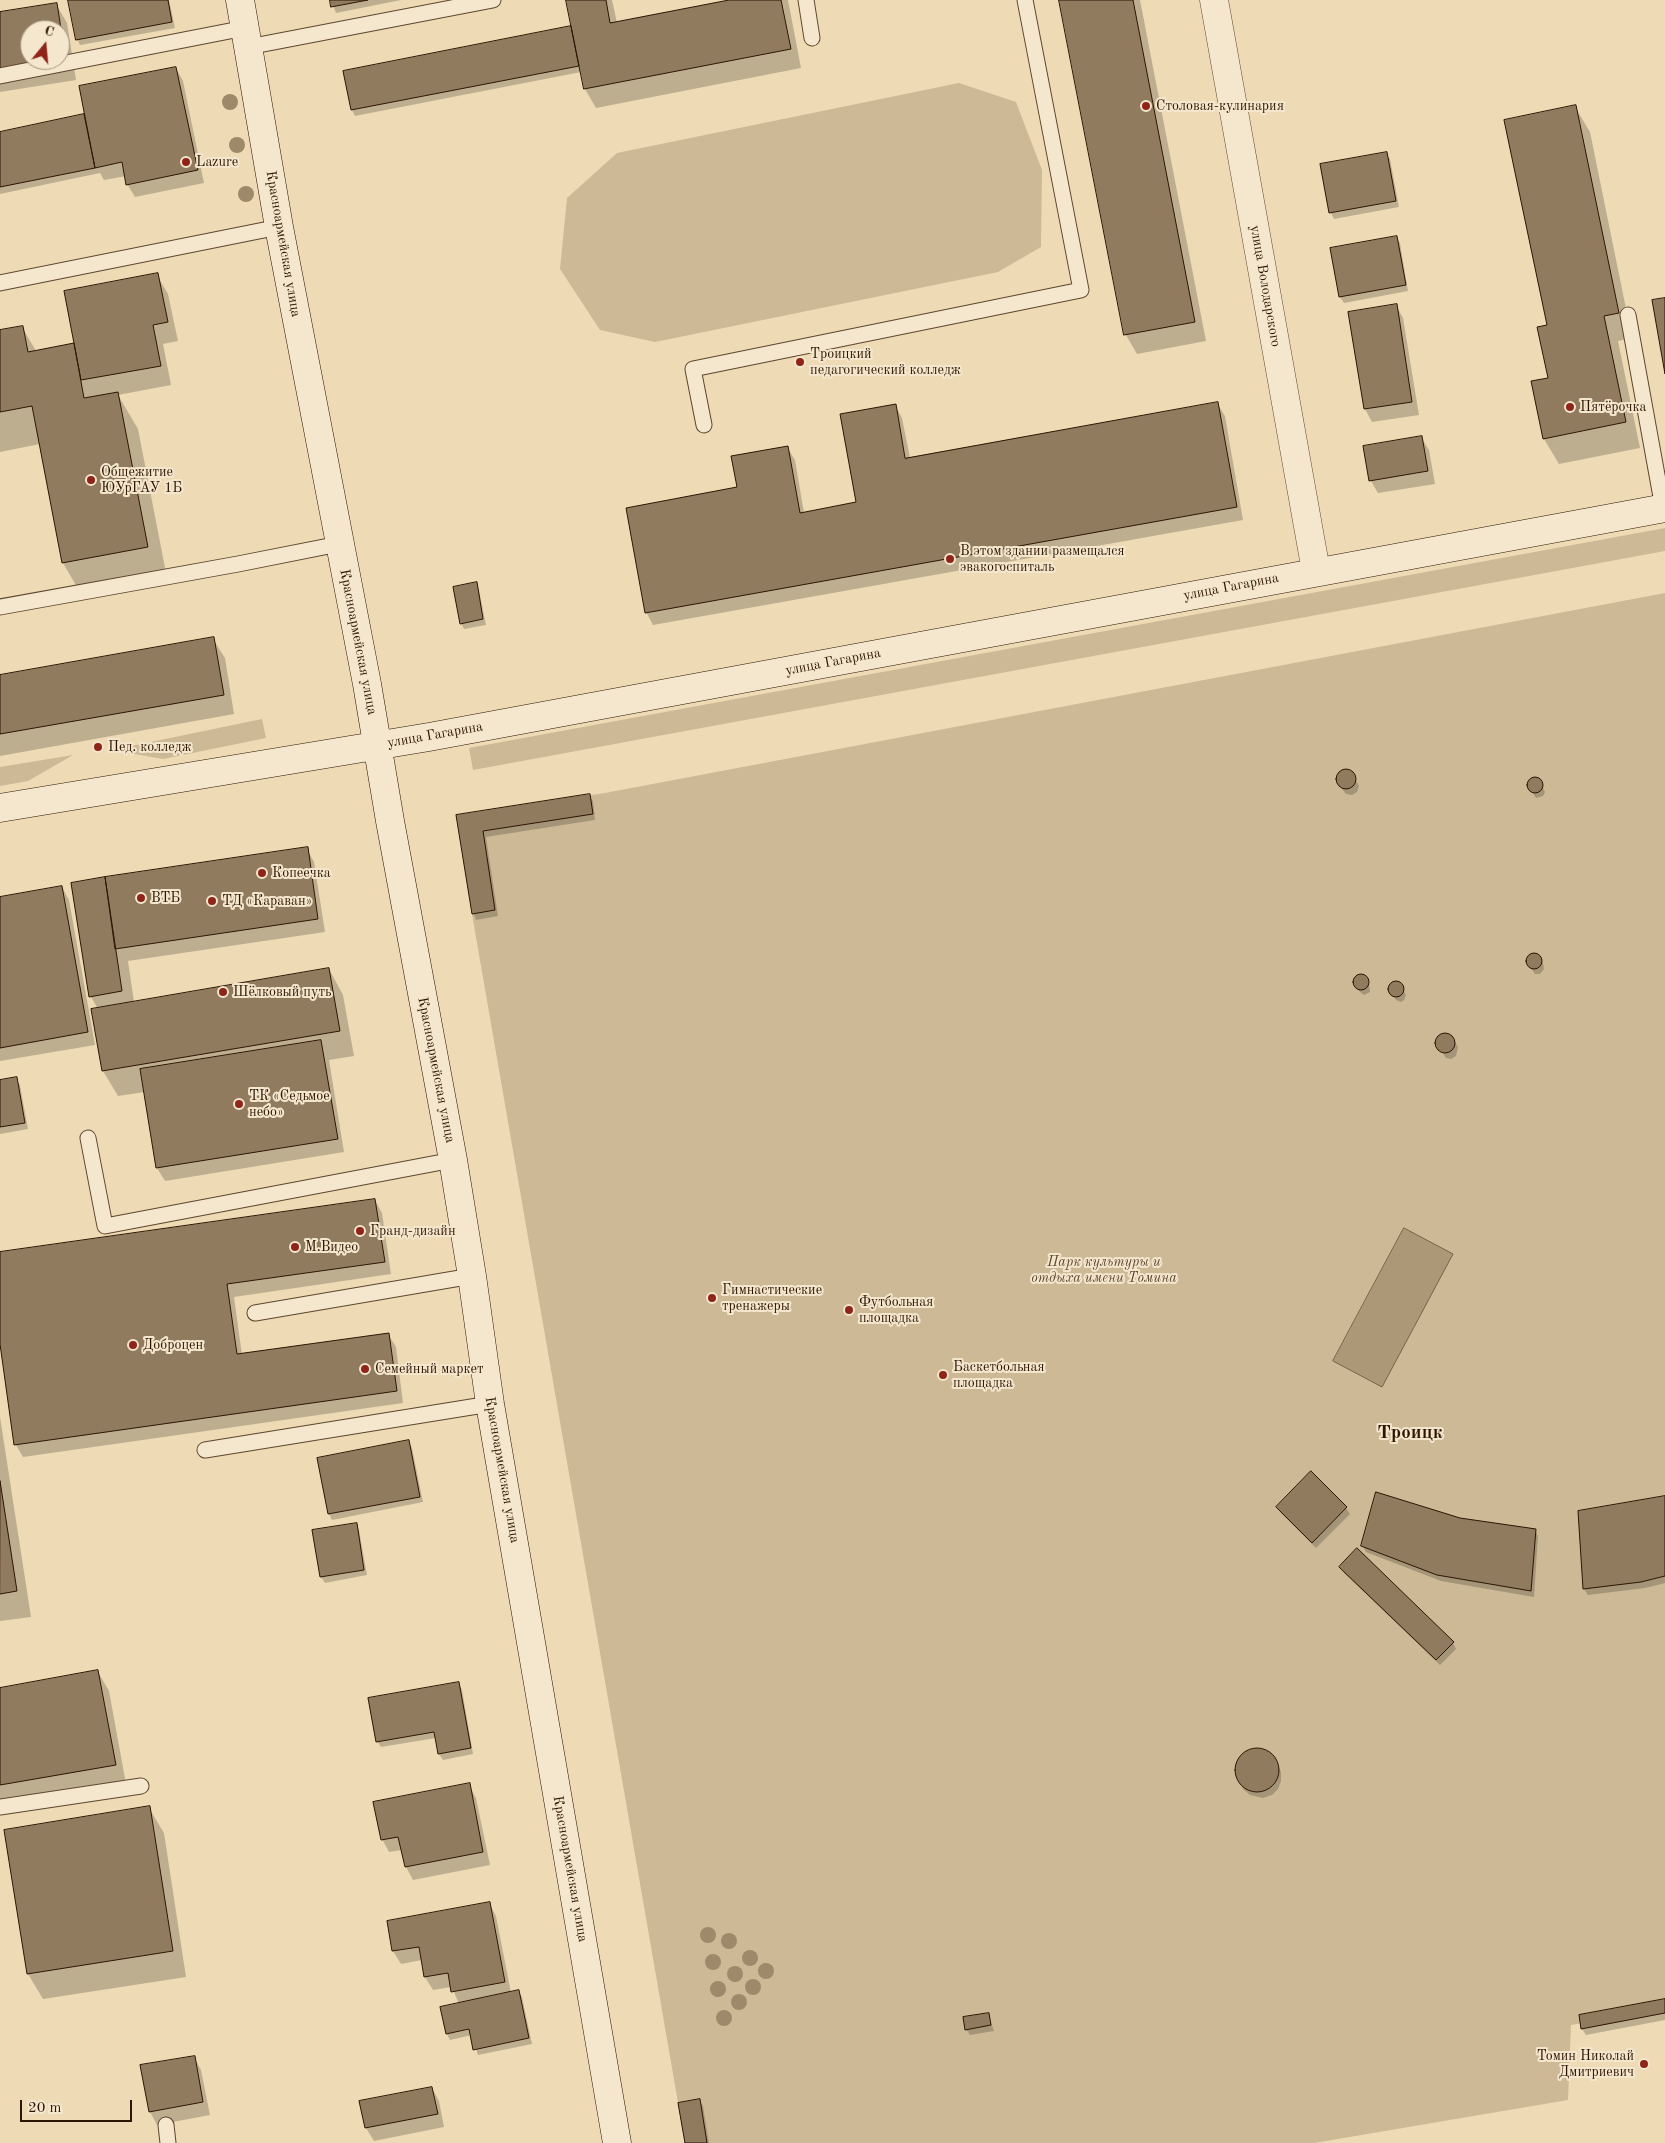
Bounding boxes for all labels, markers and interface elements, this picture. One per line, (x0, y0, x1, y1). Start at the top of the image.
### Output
north arrow (20, 20, 70, 70)
text: С (43, 24, 56, 40)
place label: Столовая-кулинария (1156, 98, 1284, 114)
marker: Столовая-кулинария (1140, 100, 1152, 112)
place label: Lazure (196, 154, 238, 170)
marker: Lazure (180, 156, 192, 168)
street label: Красноармейская улица (262, 169, 304, 319)
street label: улица Володарского (1246, 224, 1284, 348)
place label: Троицкий педагогический колледж (810, 346, 961, 378)
marker: Троицкий педагогический колледж (794, 356, 806, 368)
place label: Пятёрочка (1580, 399, 1646, 415)
marker: Пятёрочка (1564, 401, 1576, 413)
place label: Общежитие ЮУрГАУ 1Б (101, 464, 182, 497)
marker: Общежитие ЮУрГАУ 1Б (85, 474, 97, 486)
place label: В этом здании размещался эвакогоспиталь (960, 543, 1125, 576)
marker: В этом здании размещался эвакогоспиталь (944, 553, 956, 565)
street label: Красноармейская улица (336, 568, 380, 716)
street label: улица Гагарина (1182, 570, 1280, 604)
street label: улица Гагарина (784, 645, 882, 679)
street label: улица Гагарина (386, 718, 484, 752)
place label: Пед. колледж (108, 739, 192, 755)
marker: Пед. колледж (92, 741, 104, 753)
place label: Копеечка (272, 865, 331, 881)
marker: Копеечка (256, 867, 268, 879)
place label: ВТБ (151, 890, 180, 906)
marker: ВТБ (135, 892, 147, 904)
place label: ТД «Караван» (222, 893, 312, 909)
marker: ТД «Караван» (206, 895, 218, 907)
place label: Шёлковый путь (233, 984, 332, 1000)
marker: Шёлковый путь (217, 986, 229, 998)
street label: Красноармейская улица (414, 996, 458, 1144)
place label: ТК «Седьмое небо» (249, 1088, 330, 1120)
marker: ТК «Седьмое небо» (233, 1098, 245, 1110)
place label: Гранд-дизайн (370, 1223, 456, 1239)
marker: Гранд-дизайн (354, 1225, 366, 1237)
place label: М.Видео (305, 1239, 358, 1255)
marker: М.Видео (289, 1241, 301, 1253)
park label: Парк культуры и отдыха имени Томина (1031, 1254, 1177, 1286)
place label: Гимнастические тренажеры (722, 1282, 822, 1314)
marker: Гимнастические тренажеры (706, 1292, 718, 1304)
place label: Футбольная площадка (859, 1294, 933, 1326)
marker: Футбольная площадка (843, 1304, 855, 1316)
place label: Доброцен (143, 1337, 203, 1353)
marker: Доброцен (127, 1339, 139, 1351)
place label: Баскетбольная площадка (953, 1359, 1045, 1391)
place label: Семейный маркет (375, 1361, 484, 1377)
marker: Семейный маркет (359, 1363, 371, 1375)
marker: Баскетбольная площадка (937, 1369, 949, 1381)
street label: Красноармейская улица (481, 1395, 523, 1545)
district label: Троицк (1377, 1422, 1443, 1444)
street label: Красноармейская улица (549, 1794, 591, 1944)
place label: Томин Николай Дмитриевич (1537, 2048, 1634, 2080)
marker: Томин Николай Дмитриевич (1638, 2058, 1650, 2070)
scale bar (22, 2090, 135, 2122)
text: 20 m (28, 2101, 62, 2116)

